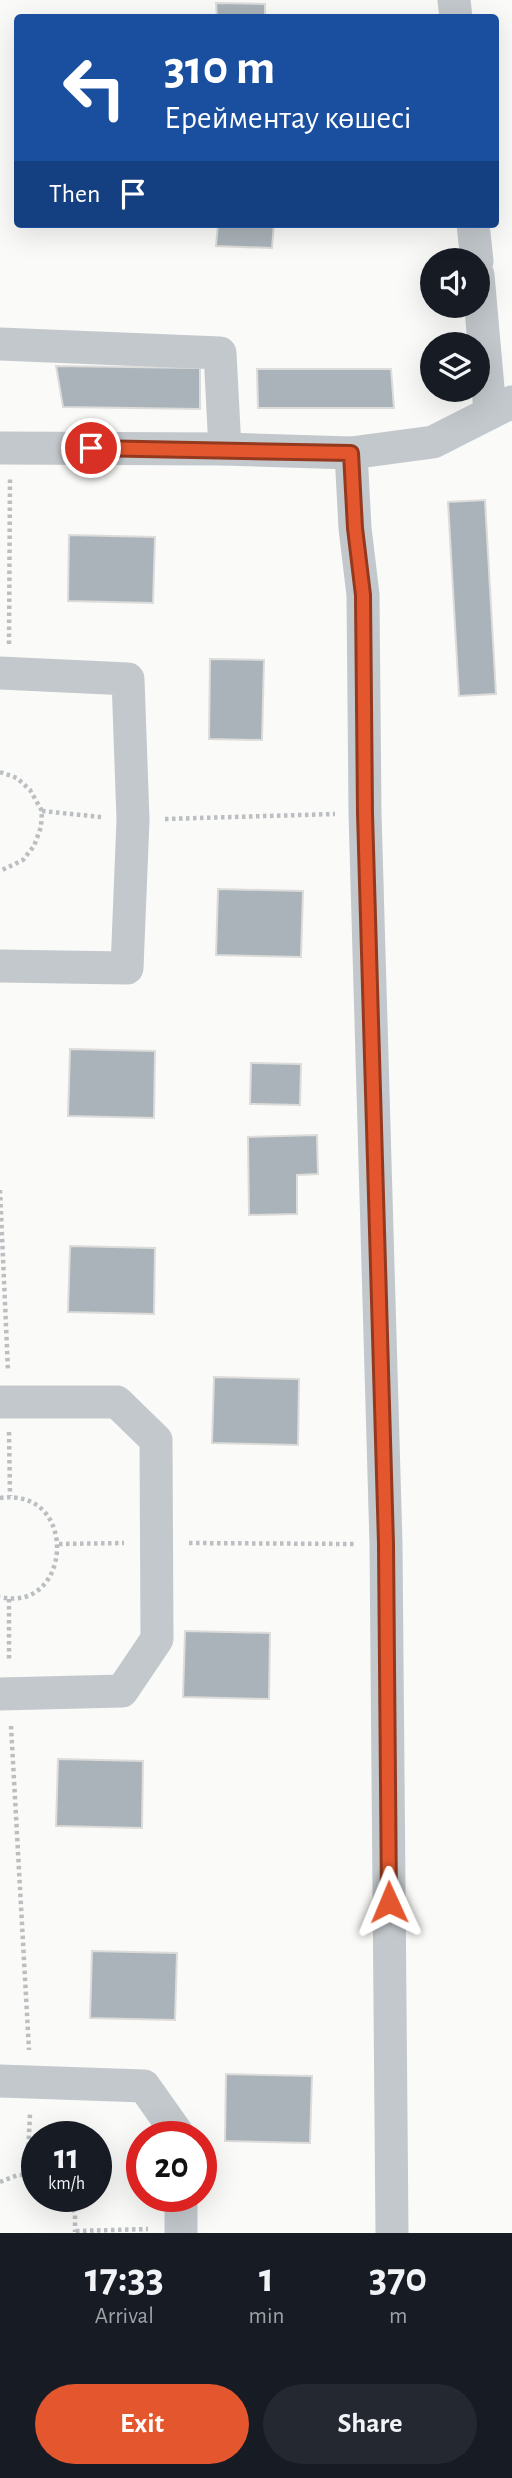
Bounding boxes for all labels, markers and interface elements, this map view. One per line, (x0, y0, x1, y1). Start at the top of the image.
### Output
icon: left (49, 42, 140, 133)
text: 310 m (164, 44, 275, 93)
text: Ерейментау көшесі (164, 102, 412, 134)
icon: arrive (114, 175, 152, 213)
text: Then (49, 181, 100, 207)
map controls (420, 248, 490, 402)
button: sound (420, 248, 490, 318)
button: layers (420, 332, 490, 402)
pin (61, 418, 121, 478)
icon: arrive (72, 429, 110, 467)
position arrow (352, 1865, 426, 1939)
speed limit sign: 20 (126, 2121, 217, 2212)
text: 11 (54, 2140, 79, 2175)
text: km/h (48, 2175, 85, 2193)
text: 17:33 (85, 2257, 164, 2299)
text: 1 (259, 2257, 274, 2299)
text: 370 (369, 2257, 427, 2299)
text: Arrival (95, 2305, 154, 2328)
text: min (249, 2305, 284, 2328)
text: m (389, 2305, 407, 2328)
button: Exit (35, 2384, 249, 2464)
button: Share (263, 2384, 477, 2464)

